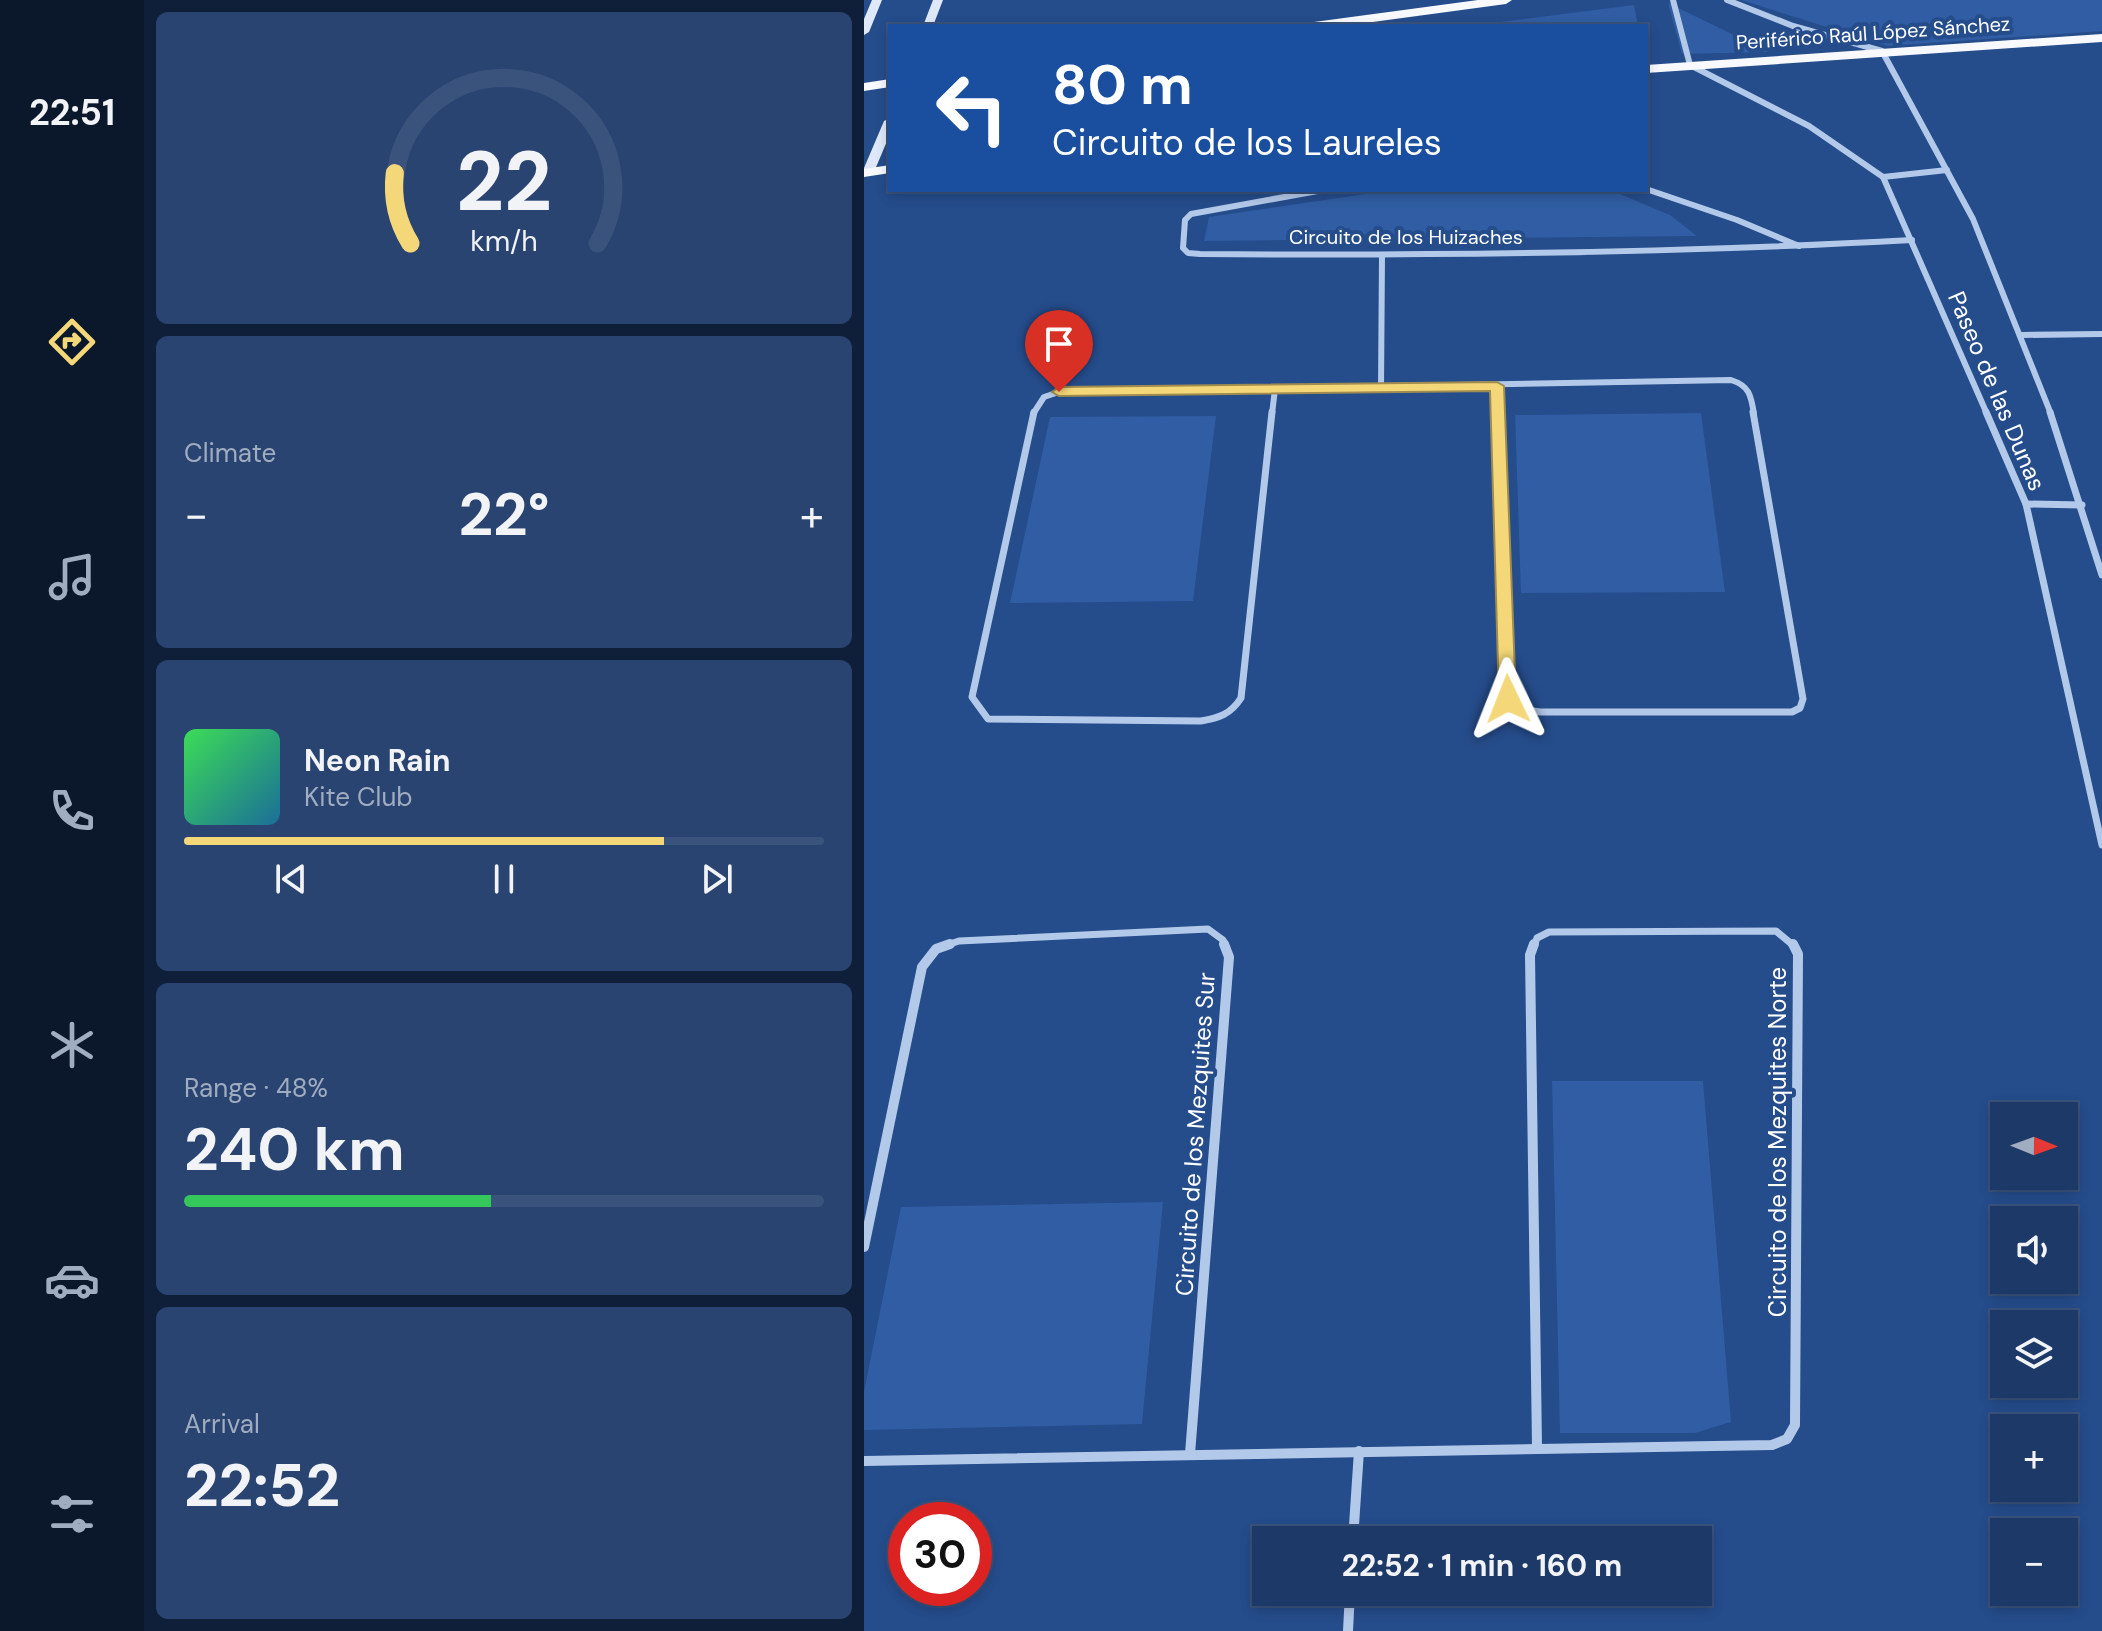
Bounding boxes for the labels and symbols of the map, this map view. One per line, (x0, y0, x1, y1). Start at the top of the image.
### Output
street label: Periférico Raúl López Sánchez (1735, 10, 2011, 56)
street label: Circuito de los Huizaches (1289, 224, 1523, 250)
street label: Paseo de las Dunas (1941, 287, 2053, 495)
pin (1025, 310, 1093, 392)
position arrow (1466, 657, 1550, 741)
street label: Circuito de los Mezquites Norte (1762, 967, 1793, 1317)
street label: Circuito de los Mezquites Sur (1168, 971, 1222, 1297)
north arrow (1990, 1102, 2078, 1190)
speed limit sign: 30 (888, 1502, 992, 1606)

